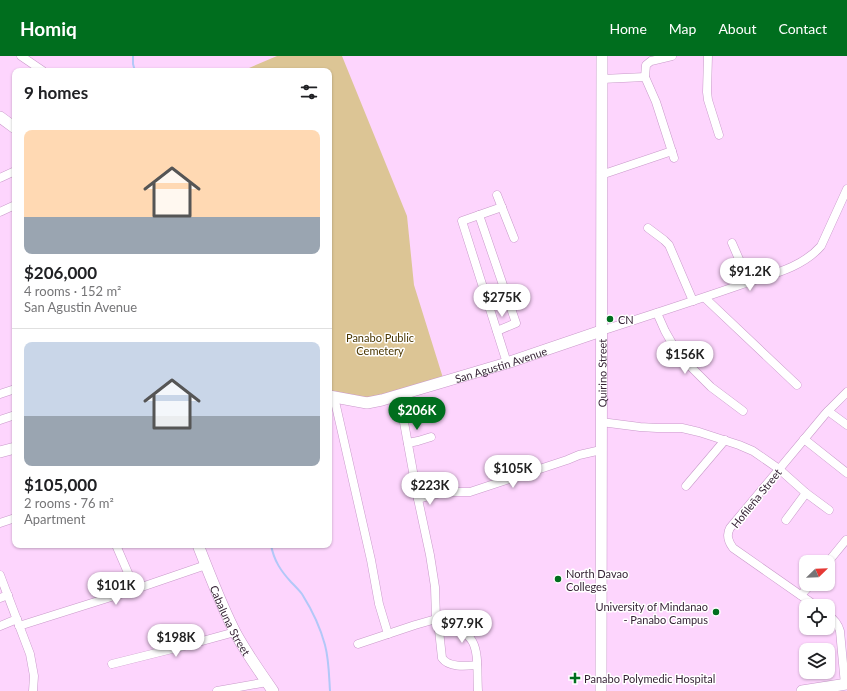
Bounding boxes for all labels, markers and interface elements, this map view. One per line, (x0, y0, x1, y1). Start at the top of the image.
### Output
text: Homiq (20, 17, 77, 40)
text: Home (609, 20, 647, 37)
text: Map (669, 20, 696, 37)
text: About (718, 20, 756, 37)
text: Contact (778, 20, 827, 37)
icon: filters (298, 81, 320, 103)
text: 9 homes (24, 82, 88, 103)
icon: home (136, 156, 208, 228)
pin: $91.2K (717, 258, 783, 292)
text: $206,000 (24, 262, 97, 283)
text: $91.2K (729, 263, 771, 279)
text: 4 rooms · 152 m² (24, 283, 121, 299)
pin: $275K (474, 284, 530, 318)
text: $275K (482, 289, 522, 305)
text: San Agustin Avenue (24, 299, 137, 315)
place label: CN (618, 313, 634, 326)
marker: CN (605, 314, 615, 324)
park label: Panabo Public Cemetery (346, 331, 414, 357)
street label: Quirino Street (595, 339, 608, 407)
pin: $156K (657, 341, 713, 375)
street label: San Agustin Avenue (453, 343, 549, 385)
text: $156K (665, 346, 705, 362)
icon: home (136, 368, 208, 440)
pin: $206K (389, 397, 445, 431)
text: $206K (397, 402, 437, 418)
pin: $105K (485, 455, 541, 489)
text: $105K (493, 460, 533, 476)
street label: Hofileña Street (728, 466, 784, 530)
pin: $223K (402, 472, 458, 506)
text: $105,000 (24, 474, 97, 495)
text: $223K (410, 477, 450, 493)
text: 2 rooms · 76 m² (24, 495, 114, 511)
text: Apartment (24, 511, 85, 527)
north arrow (799, 555, 835, 591)
map controls (799, 555, 835, 679)
place label: North Davao Colleges (566, 567, 628, 593)
pin: $101K (88, 572, 144, 606)
marker: North Davao Colleges (553, 574, 563, 584)
text: $101K (96, 577, 136, 593)
street label: Cabaluna Street (208, 583, 254, 658)
button: locate (799, 599, 835, 635)
place label: University of Mindanao - Panabo Campus (595, 600, 708, 626)
marker: University of Mindanao - Panabo Campus (711, 607, 721, 617)
pin: $97.9K (429, 610, 495, 644)
text: $97.9K (441, 615, 483, 631)
pin: $198K (148, 624, 204, 658)
text: $198K (156, 629, 196, 645)
button: layers (799, 643, 835, 679)
marker: Panabo Polymedic Hospital (569, 672, 581, 684)
place label: Panabo Polymedic Hospital (584, 672, 715, 685)

